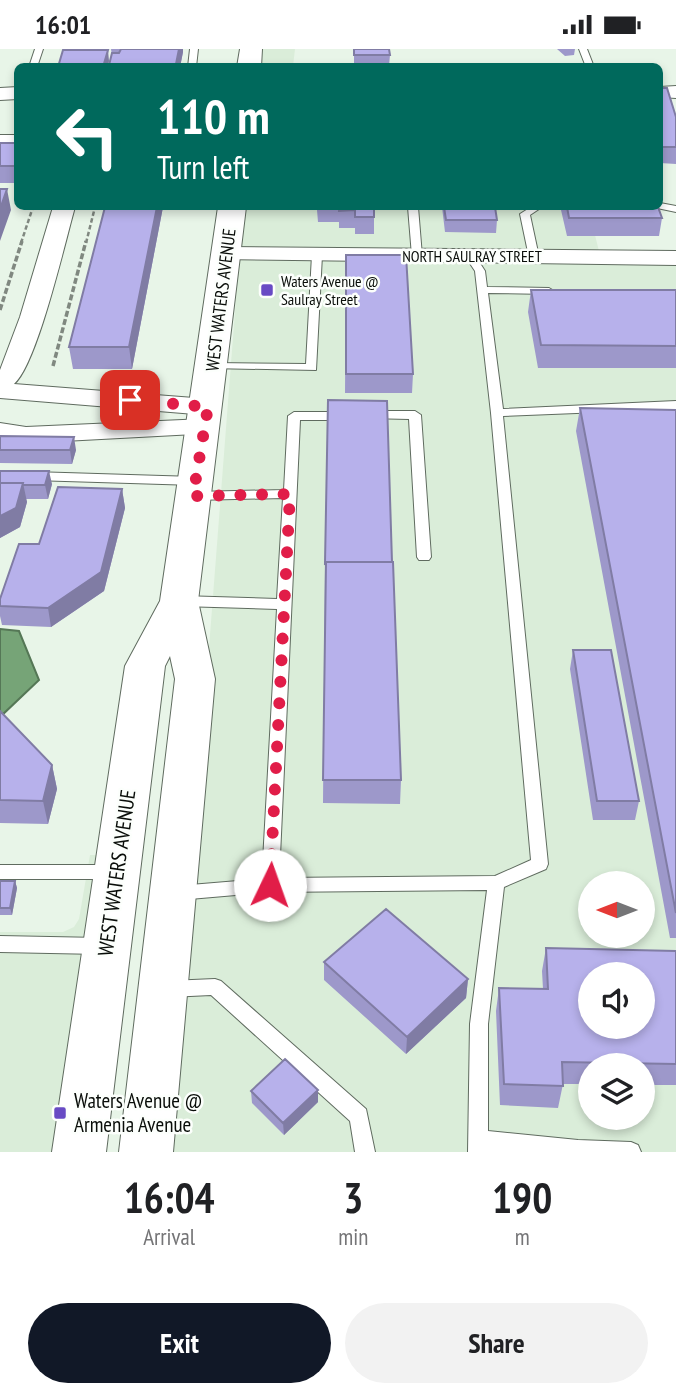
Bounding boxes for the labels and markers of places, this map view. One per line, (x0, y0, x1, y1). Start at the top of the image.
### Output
place label: Waters Avenue @ Saulray Street (281, 271, 379, 309)
marker: Waters Avenue @ Saulray Street (259, 282, 275, 298)
pin (100, 370, 160, 430)
place label: Waters Avenue @ Armenia Avenue (74, 1087, 202, 1138)
marker: Waters Avenue @ Armenia Avenue (52, 1105, 68, 1121)

